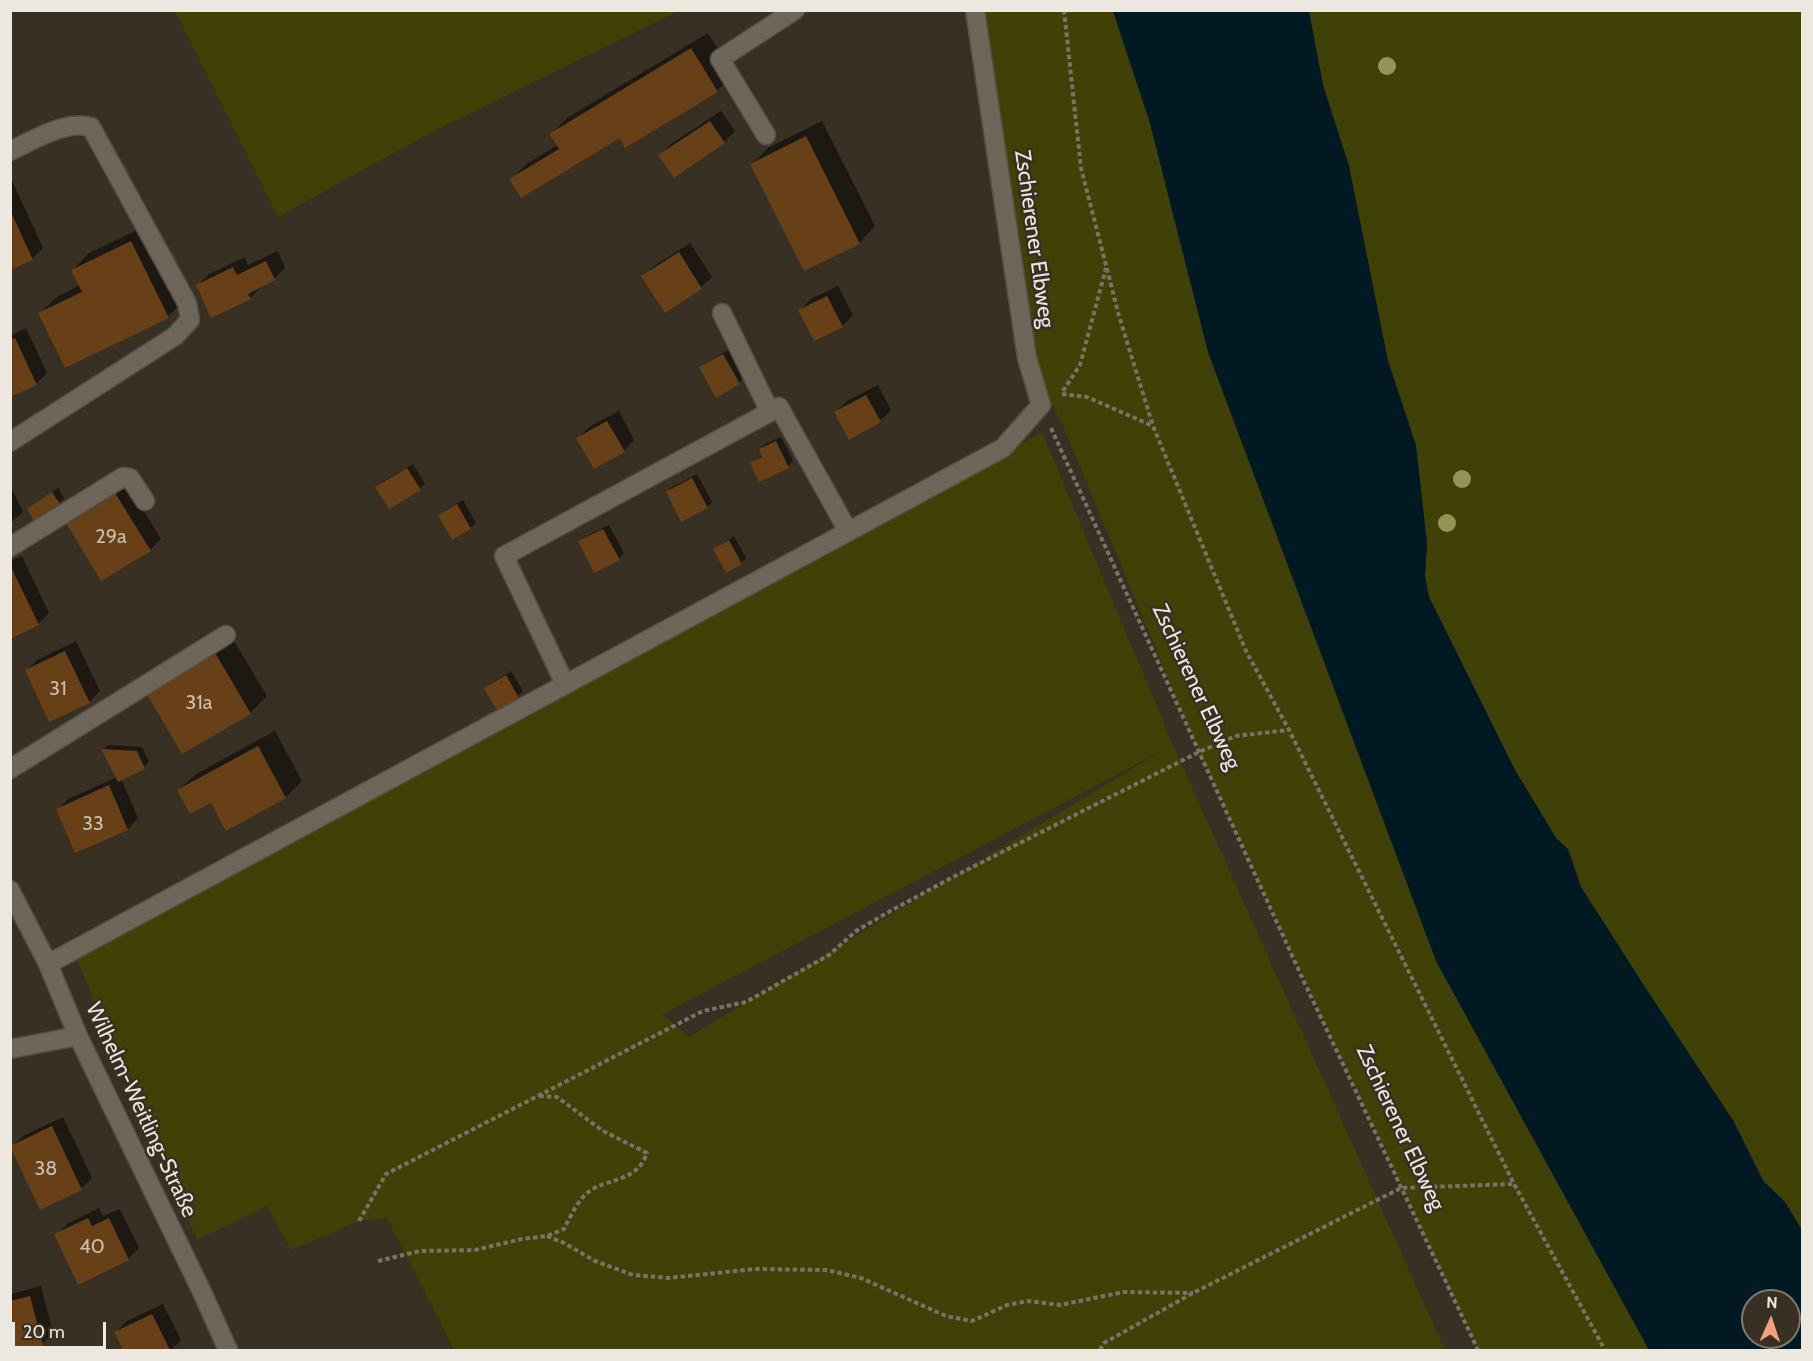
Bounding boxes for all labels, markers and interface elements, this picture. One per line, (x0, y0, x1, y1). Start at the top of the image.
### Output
street label: Zschierener Elbweg (1008, 148, 1060, 330)
house number: 29a (95, 525, 127, 549)
street label: Zschierener Elbweg (1146, 600, 1246, 774)
house number: 31 (49, 677, 67, 701)
house number: 31a (186, 691, 212, 715)
house number: 33 (82, 812, 104, 836)
street label: Wilhelm-Weitling-Straße (80, 998, 202, 1222)
street label: Zschierener Elbweg (1350, 1041, 1450, 1215)
house number: 38 (35, 1157, 57, 1181)
house number: 40 (79, 1235, 105, 1259)
north arrow (1741, 1289, 1801, 1349)
text: N (1766, 1293, 1778, 1312)
scale bar (15, 1310, 110, 1348)
text: 20 m (23, 1321, 65, 1343)

